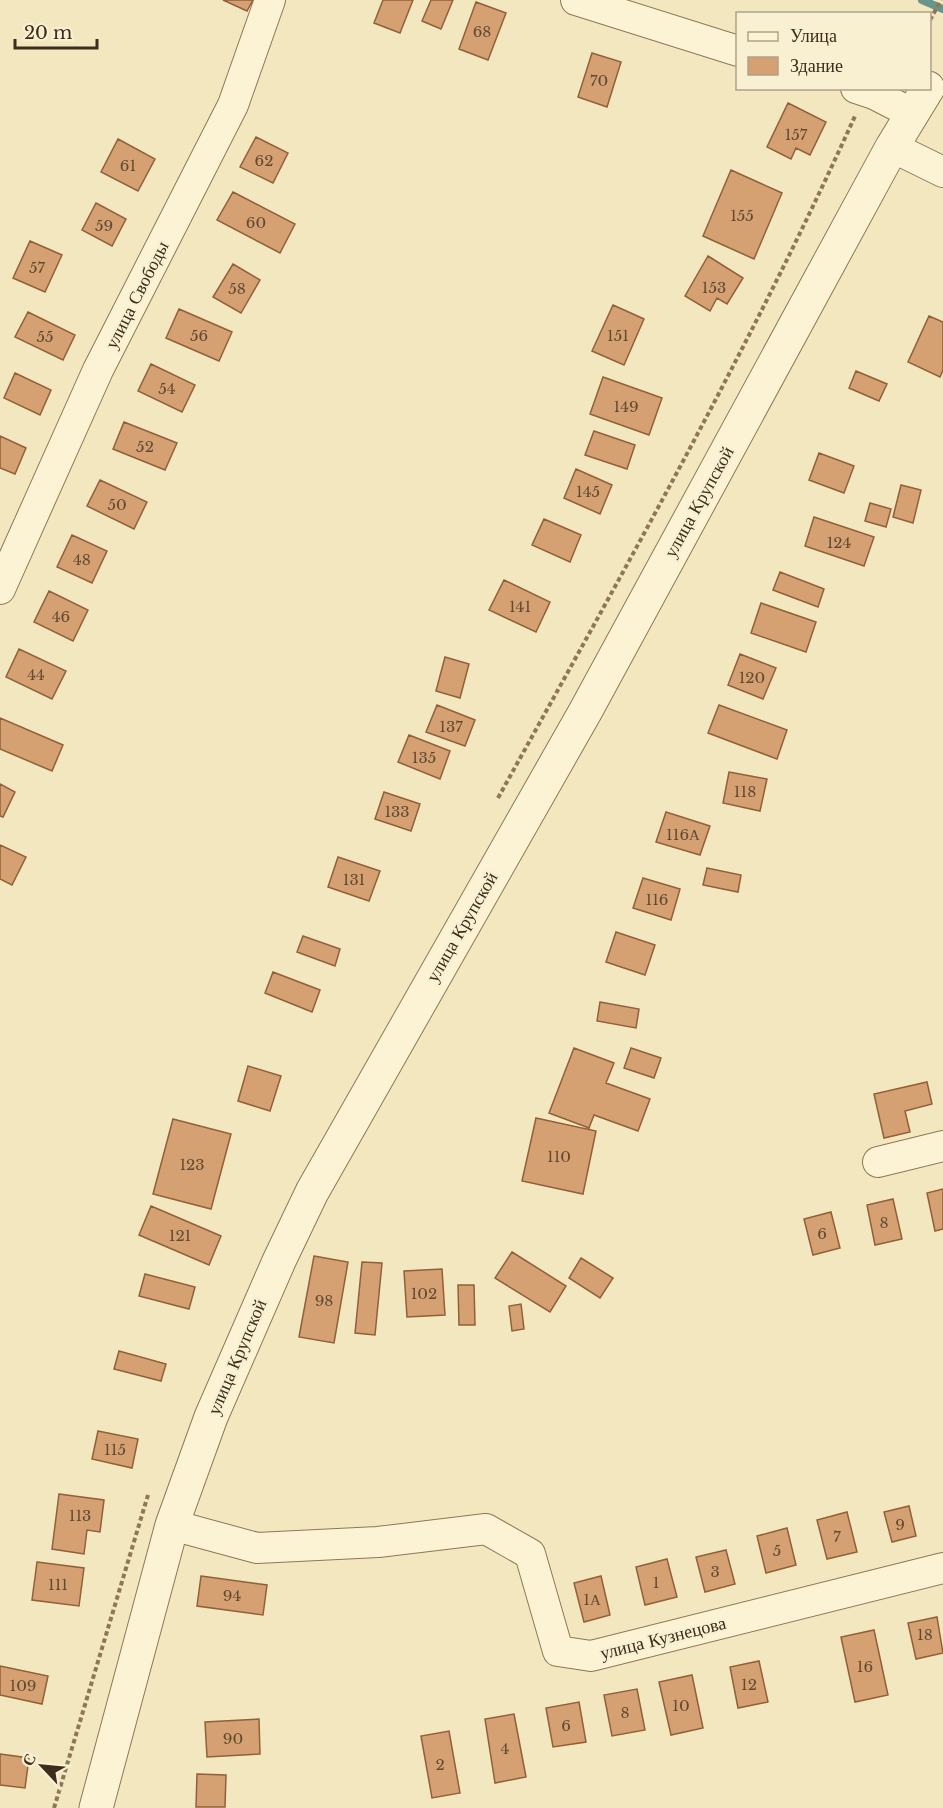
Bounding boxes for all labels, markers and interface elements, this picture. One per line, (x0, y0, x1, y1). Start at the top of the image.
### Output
scale bar (15, 12, 98, 50)
legend (736, 12, 931, 90)
text: 20 m (24, 22, 72, 44)
house number: 68 (473, 22, 491, 41)
text: Улица (790, 25, 837, 47)
text: Здание (790, 55, 843, 77)
house number: 70 (590, 71, 608, 90)
house number: 157 (785, 125, 808, 144)
house number: 62 (255, 151, 273, 170)
house number: 61 (120, 156, 136, 175)
house number: 155 (730, 206, 754, 225)
house number: 60 (246, 213, 266, 232)
house number: 59 (95, 216, 113, 235)
street label: улица Свободы (100, 237, 174, 353)
house number: 57 (29, 258, 45, 277)
house number: 153 (702, 278, 726, 297)
house number: 58 (228, 279, 246, 298)
house number: 56 (190, 326, 208, 345)
house number: 151 (607, 326, 629, 345)
house number: 55 (36, 327, 54, 346)
house number: 54 (158, 379, 176, 398)
house number: 149 (613, 397, 639, 416)
house number: 52 (136, 437, 154, 456)
street label: улица Крупской (659, 442, 739, 561)
house number: 145 (576, 482, 600, 501)
house number: 50 (107, 495, 127, 514)
house number: 124 (827, 533, 851, 552)
house number: 48 (73, 550, 91, 569)
house number: 141 (509, 597, 531, 616)
house number: 46 (52, 607, 70, 626)
house number: 44 (27, 665, 45, 684)
house number: 120 (739, 668, 765, 687)
house number: 137 (439, 717, 463, 736)
house number: 135 (412, 748, 436, 767)
house number: 118 (734, 782, 756, 801)
house number: 133 (384, 802, 410, 821)
house number: 116А (666, 825, 700, 844)
street label: улица Крупской (422, 868, 503, 986)
house number: 131 (343, 870, 365, 889)
house number: 116 (645, 890, 669, 909)
house number: 110 (547, 1147, 571, 1166)
house number: 123 (179, 1155, 205, 1174)
house number: 8 (879, 1213, 889, 1232)
house number: 6 (817, 1224, 827, 1243)
house number: 121 (169, 1226, 191, 1245)
house number: 102 (411, 1284, 437, 1303)
house number: 98 (315, 1291, 333, 1310)
street label: улица Крупской (203, 1296, 271, 1418)
house number: 115 (104, 1440, 126, 1459)
house number: 113 (69, 1506, 91, 1525)
house number: 9 (895, 1515, 905, 1534)
house number: 7 (833, 1527, 841, 1546)
house number: 5 (773, 1541, 781, 1560)
house number: 3 (710, 1562, 720, 1581)
house number: 1 (653, 1573, 659, 1592)
house number: 111 (48, 1575, 68, 1594)
house number: 94 (223, 1586, 241, 1605)
house number: 1А (583, 1590, 601, 1609)
street label: улица Кузнецова (598, 1612, 728, 1664)
house number: 18 (917, 1625, 933, 1644)
house number: 16 (857, 1657, 873, 1676)
house number: 12 (741, 1675, 757, 1694)
house number: 109 (9, 1676, 37, 1695)
house number: 10 (672, 1696, 690, 1715)
house number: 8 (620, 1703, 630, 1722)
house number: 6 (561, 1716, 571, 1735)
house number: 90 (223, 1729, 243, 1748)
north arrow (12, 1736, 72, 1796)
house number: 4 (501, 1739, 509, 1758)
text: С (17, 1750, 40, 1769)
house number: 2 (435, 1755, 445, 1774)

